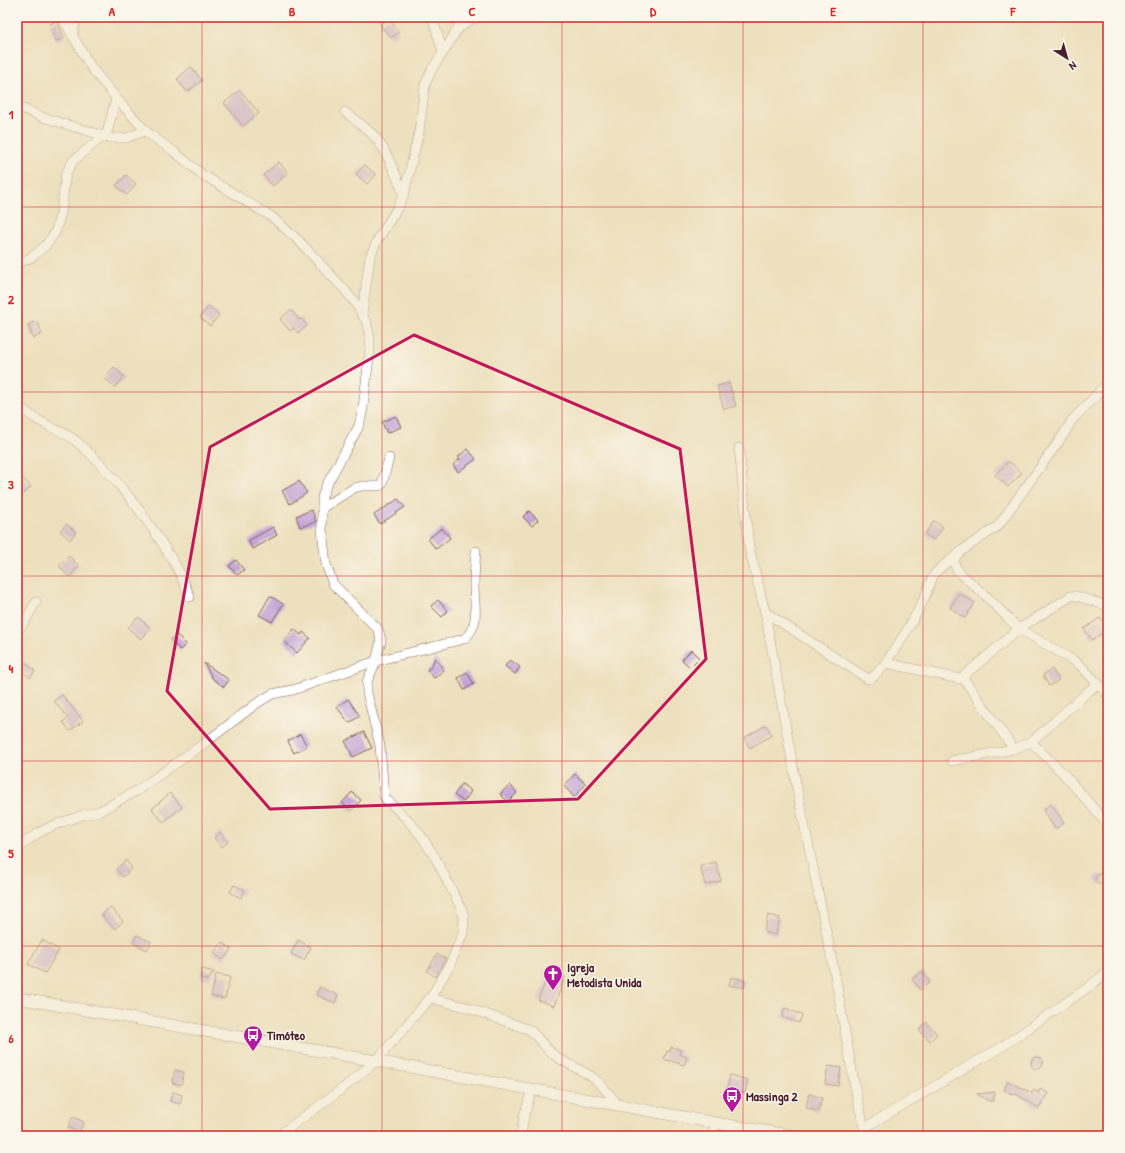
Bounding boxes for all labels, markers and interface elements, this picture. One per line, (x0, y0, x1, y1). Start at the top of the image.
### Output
text: A (109, 2, 116, 20)
text: B (289, 2, 296, 20)
text: C (468, 2, 476, 20)
text: D (650, 2, 657, 20)
text: E (830, 2, 836, 20)
text: F (1010, 2, 1017, 20)
north arrow (1047, 38, 1087, 78)
text: N (1066, 59, 1080, 73)
text: 1 (9, 105, 14, 123)
text: 2 (8, 290, 15, 308)
text: 3 (8, 475, 14, 493)
text: 4 (9, 659, 14, 677)
text: 5 (8, 844, 14, 862)
place label: Igreja Metodista Unida (567, 958, 642, 991)
church icon: Igreja Metodista Unida (542, 963, 564, 991)
bus stop icon: Timóteo (242, 1024, 264, 1052)
place label: Timóteo (266, 1026, 306, 1044)
text: 6 (8, 1029, 14, 1047)
bus stop icon: Massinga 2 (721, 1085, 743, 1113)
place label: Massinga 2 (746, 1087, 799, 1106)

